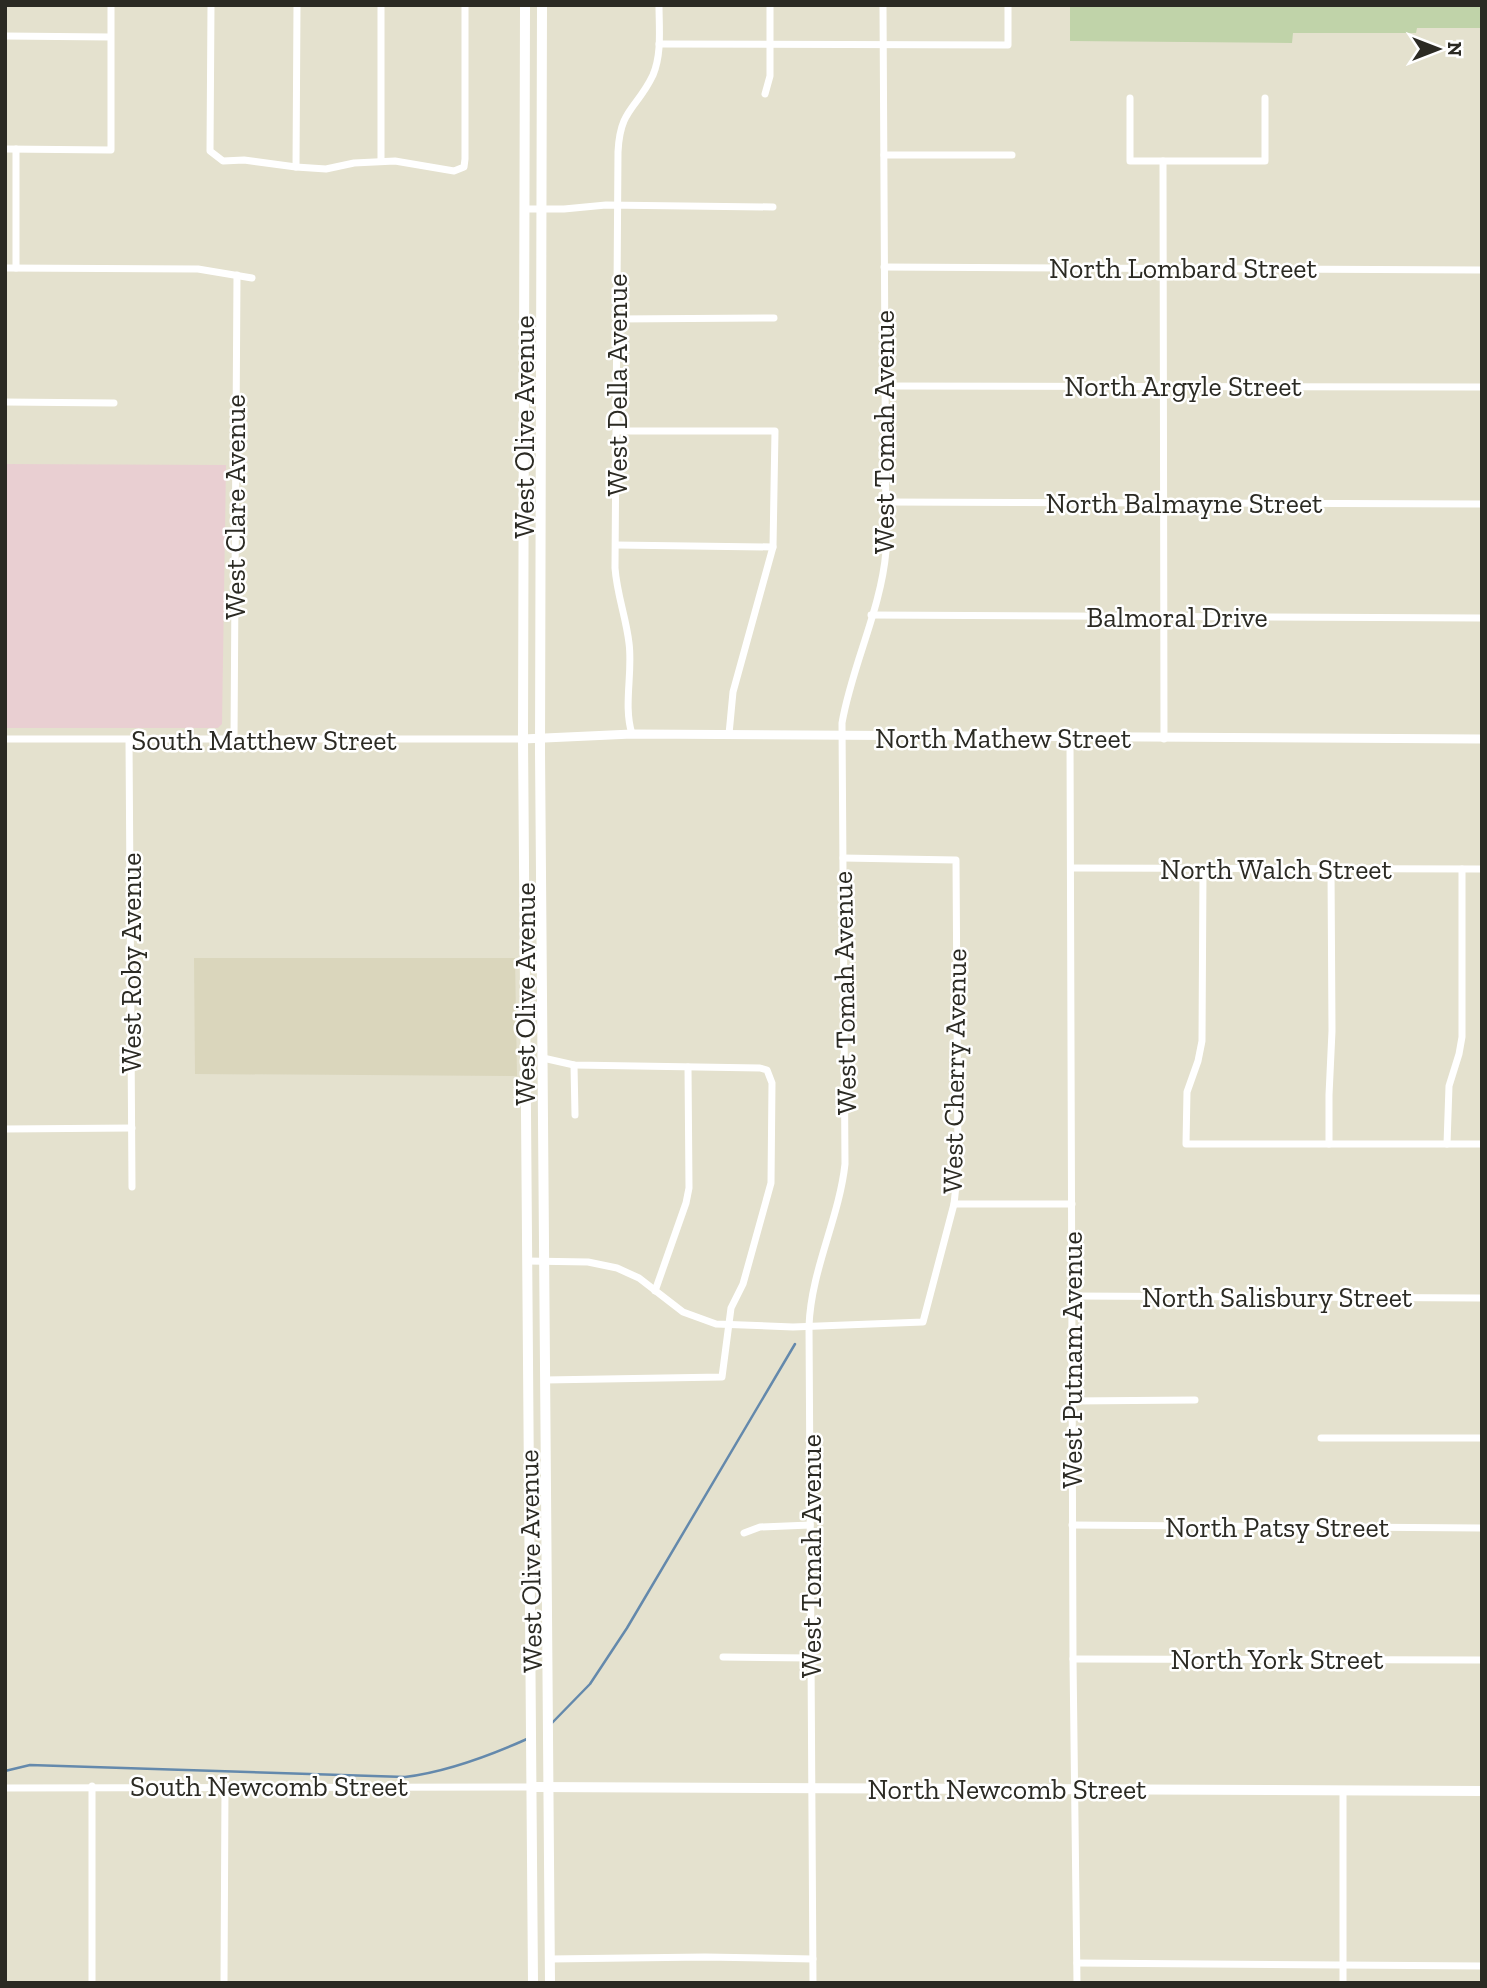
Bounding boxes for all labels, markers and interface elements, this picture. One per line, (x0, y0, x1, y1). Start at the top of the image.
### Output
north arrow (1403, 14, 1473, 84)
text: N (1443, 42, 1466, 56)
street label: North Lombard Street (1049, 252, 1318, 285)
street label: West Della Avenue (601, 274, 634, 496)
street label: West Tomah Avenue (868, 310, 901, 554)
street label: West Olive Avenue (508, 315, 541, 539)
street label: North Argyle Street (1064, 370, 1302, 403)
street label: West Clare Avenue (219, 394, 252, 620)
street label: North Balmayne Street (1046, 487, 1323, 520)
street label: Balmoral Drive (1086, 601, 1268, 634)
street label: North Mathew Street (875, 722, 1132, 755)
street label: South Matthew Street (131, 724, 397, 757)
street label: West Roby Avenue (115, 853, 148, 1073)
street label: North Walch Street (1160, 853, 1392, 886)
street label: West Tomah Avenue (826, 871, 863, 1115)
street label: West Olive Avenue (509, 882, 542, 1106)
street label: West Cherry Avenue (936, 948, 973, 1194)
street label: West Putnam Avenue (1056, 1231, 1089, 1489)
street label: North Salisbury Street (1142, 1281, 1413, 1314)
street label: West Tomah Avenue (795, 1434, 828, 1678)
street label: West Olive Avenue (512, 1449, 549, 1673)
street label: North Patsy Street (1165, 1511, 1390, 1544)
street label: North York Street (1170, 1643, 1384, 1676)
street label: South Newcomb Street (130, 1770, 409, 1803)
street label: North Newcomb Street (868, 1773, 1147, 1806)

